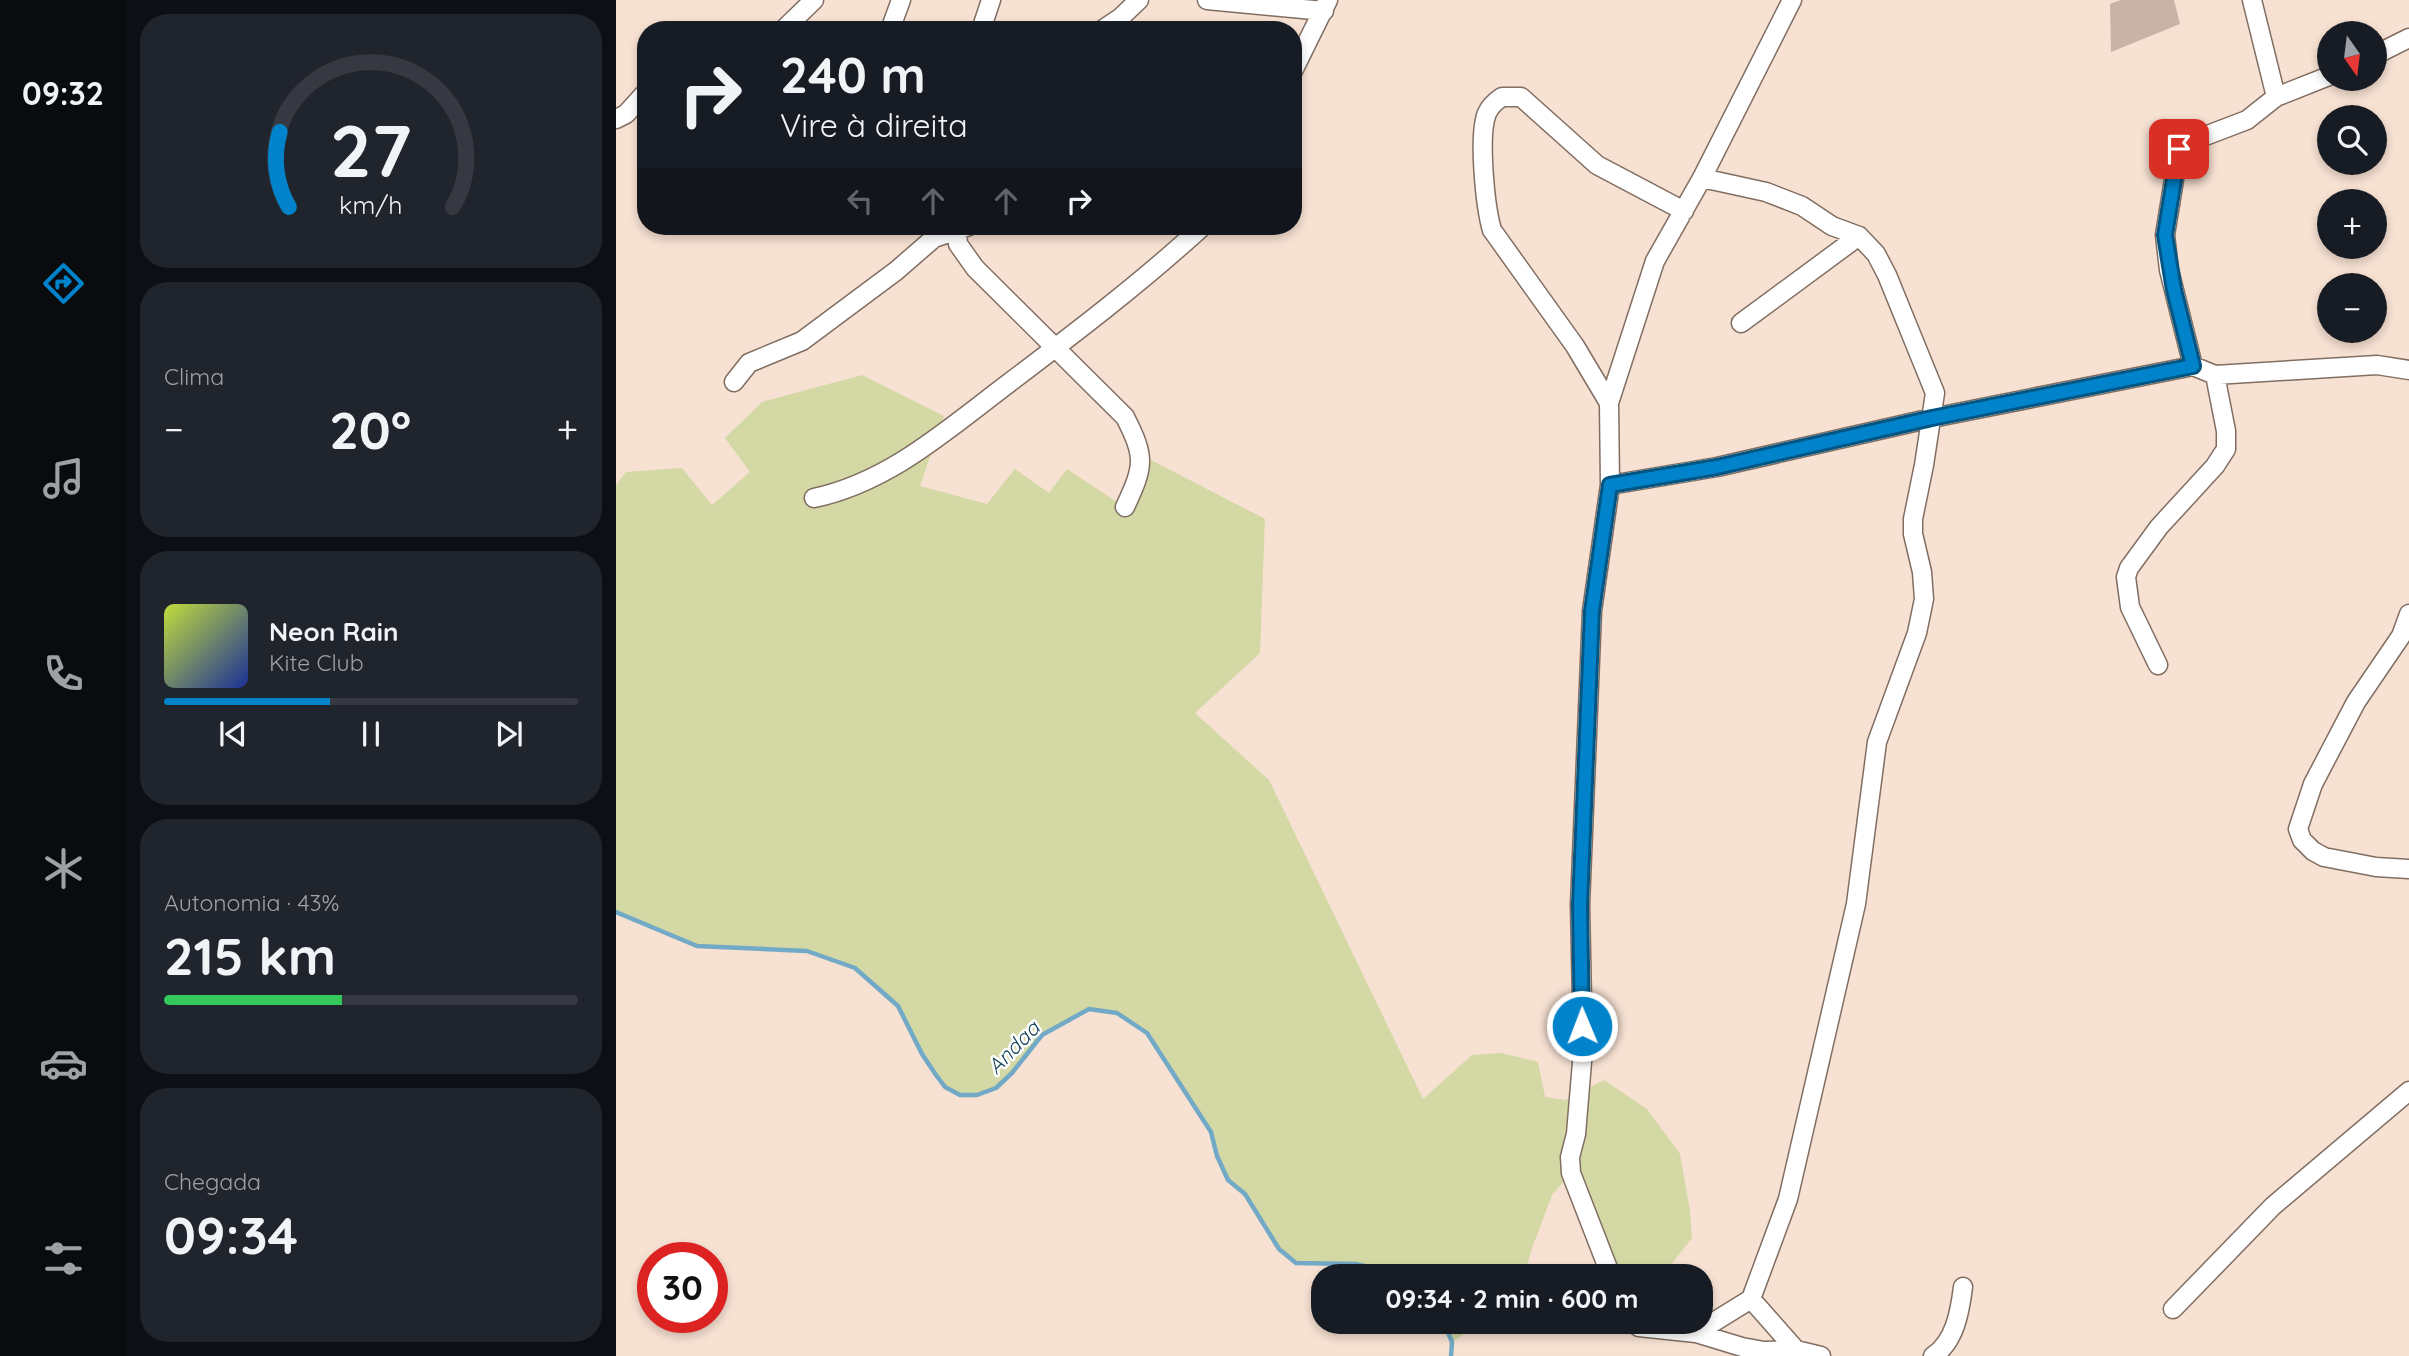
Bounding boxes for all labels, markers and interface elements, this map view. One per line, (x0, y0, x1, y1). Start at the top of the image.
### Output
north arrow (2317, 21, 2387, 91)
map controls (2317, 21, 2387, 343)
text: 240 m (780, 44, 926, 105)
icon: right (665, 49, 756, 140)
text: 09:32 (22, 73, 104, 113)
text: 27 (330, 105, 412, 196)
text: Vire à direita (780, 105, 968, 145)
button: search (2317, 105, 2387, 175)
pin (2149, 119, 2209, 179)
icon: arrive (2160, 130, 2198, 168)
icon: left (841, 182, 879, 220)
icon: ahead (914, 182, 952, 220)
icon: ahead (987, 182, 1025, 220)
icon: right (1060, 182, 1098, 220)
text: km/h (339, 189, 403, 220)
button: + (2317, 189, 2387, 259)
icon: directions (39, 259, 88, 308)
button: − (2317, 273, 2387, 343)
text: Clima (164, 362, 224, 391)
text: 20° (329, 397, 411, 462)
text: − (164, 405, 184, 453)
text: + (557, 405, 578, 453)
icon: music (39, 454, 88, 503)
text: Neon Rain (269, 615, 398, 648)
text: Kite Club (269, 648, 364, 677)
icon: phone (39, 649, 88, 698)
icon: previous (214, 715, 252, 753)
icon: pause (352, 715, 390, 753)
icon: next (490, 715, 528, 753)
icon: climate (39, 844, 88, 893)
text: Autonomia · 43% (164, 888, 339, 917)
text: 215 km (164, 923, 336, 988)
position arrow (1545, 989, 1619, 1063)
water label: Andaa (981, 1014, 1046, 1079)
icon: car (39, 1039, 88, 1088)
text: Chegada (164, 1167, 261, 1196)
text: 09:34 (164, 1202, 298, 1267)
icon: filters (39, 1234, 88, 1283)
speed limit sign: 30 (637, 1242, 728, 1333)
text: 09:34 · 2 min · 600 m (1386, 1282, 1638, 1315)

